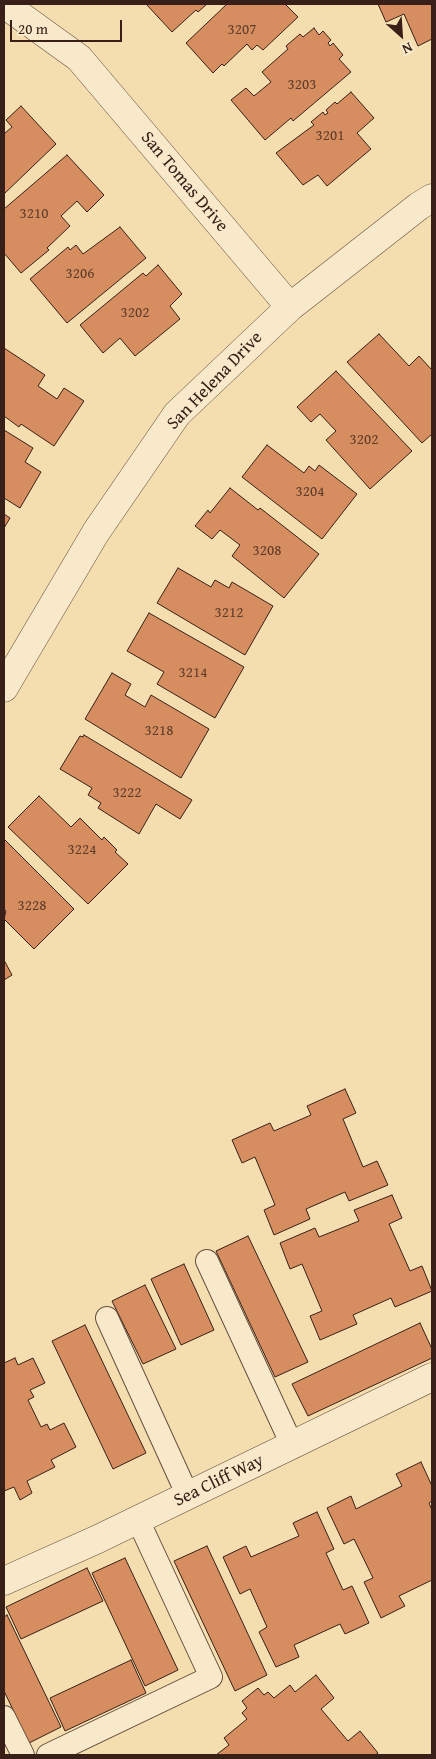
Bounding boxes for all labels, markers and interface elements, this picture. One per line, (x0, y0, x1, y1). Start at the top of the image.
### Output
scale bar (12, 10, 125, 42)
north arrow (376, 10, 426, 60)
text: 20 m (18, 18, 48, 39)
house number: 3207 (228, 21, 256, 39)
text: N (399, 37, 416, 60)
house number: 3203 (288, 76, 316, 94)
street label: San Tomas Drive (136, 127, 232, 237)
house number: 3201 (316, 127, 344, 145)
house number: 3210 (20, 205, 48, 223)
house number: 3206 (66, 265, 94, 283)
house number: 3202 (121, 304, 149, 322)
street label: San Helena Drive (163, 327, 267, 435)
house number: 3202 (350, 431, 378, 449)
house number: 3204 (296, 483, 324, 501)
house number: 3208 (253, 542, 281, 560)
house number: 3212 (215, 604, 243, 622)
house number: 3214 (179, 664, 207, 682)
house number: 3218 (145, 722, 173, 740)
house number: 3222 (113, 784, 141, 802)
house number: 3224 (68, 841, 96, 859)
house number: 3228 (18, 897, 46, 915)
street label: Sea Cliff Way (171, 1450, 267, 1512)

